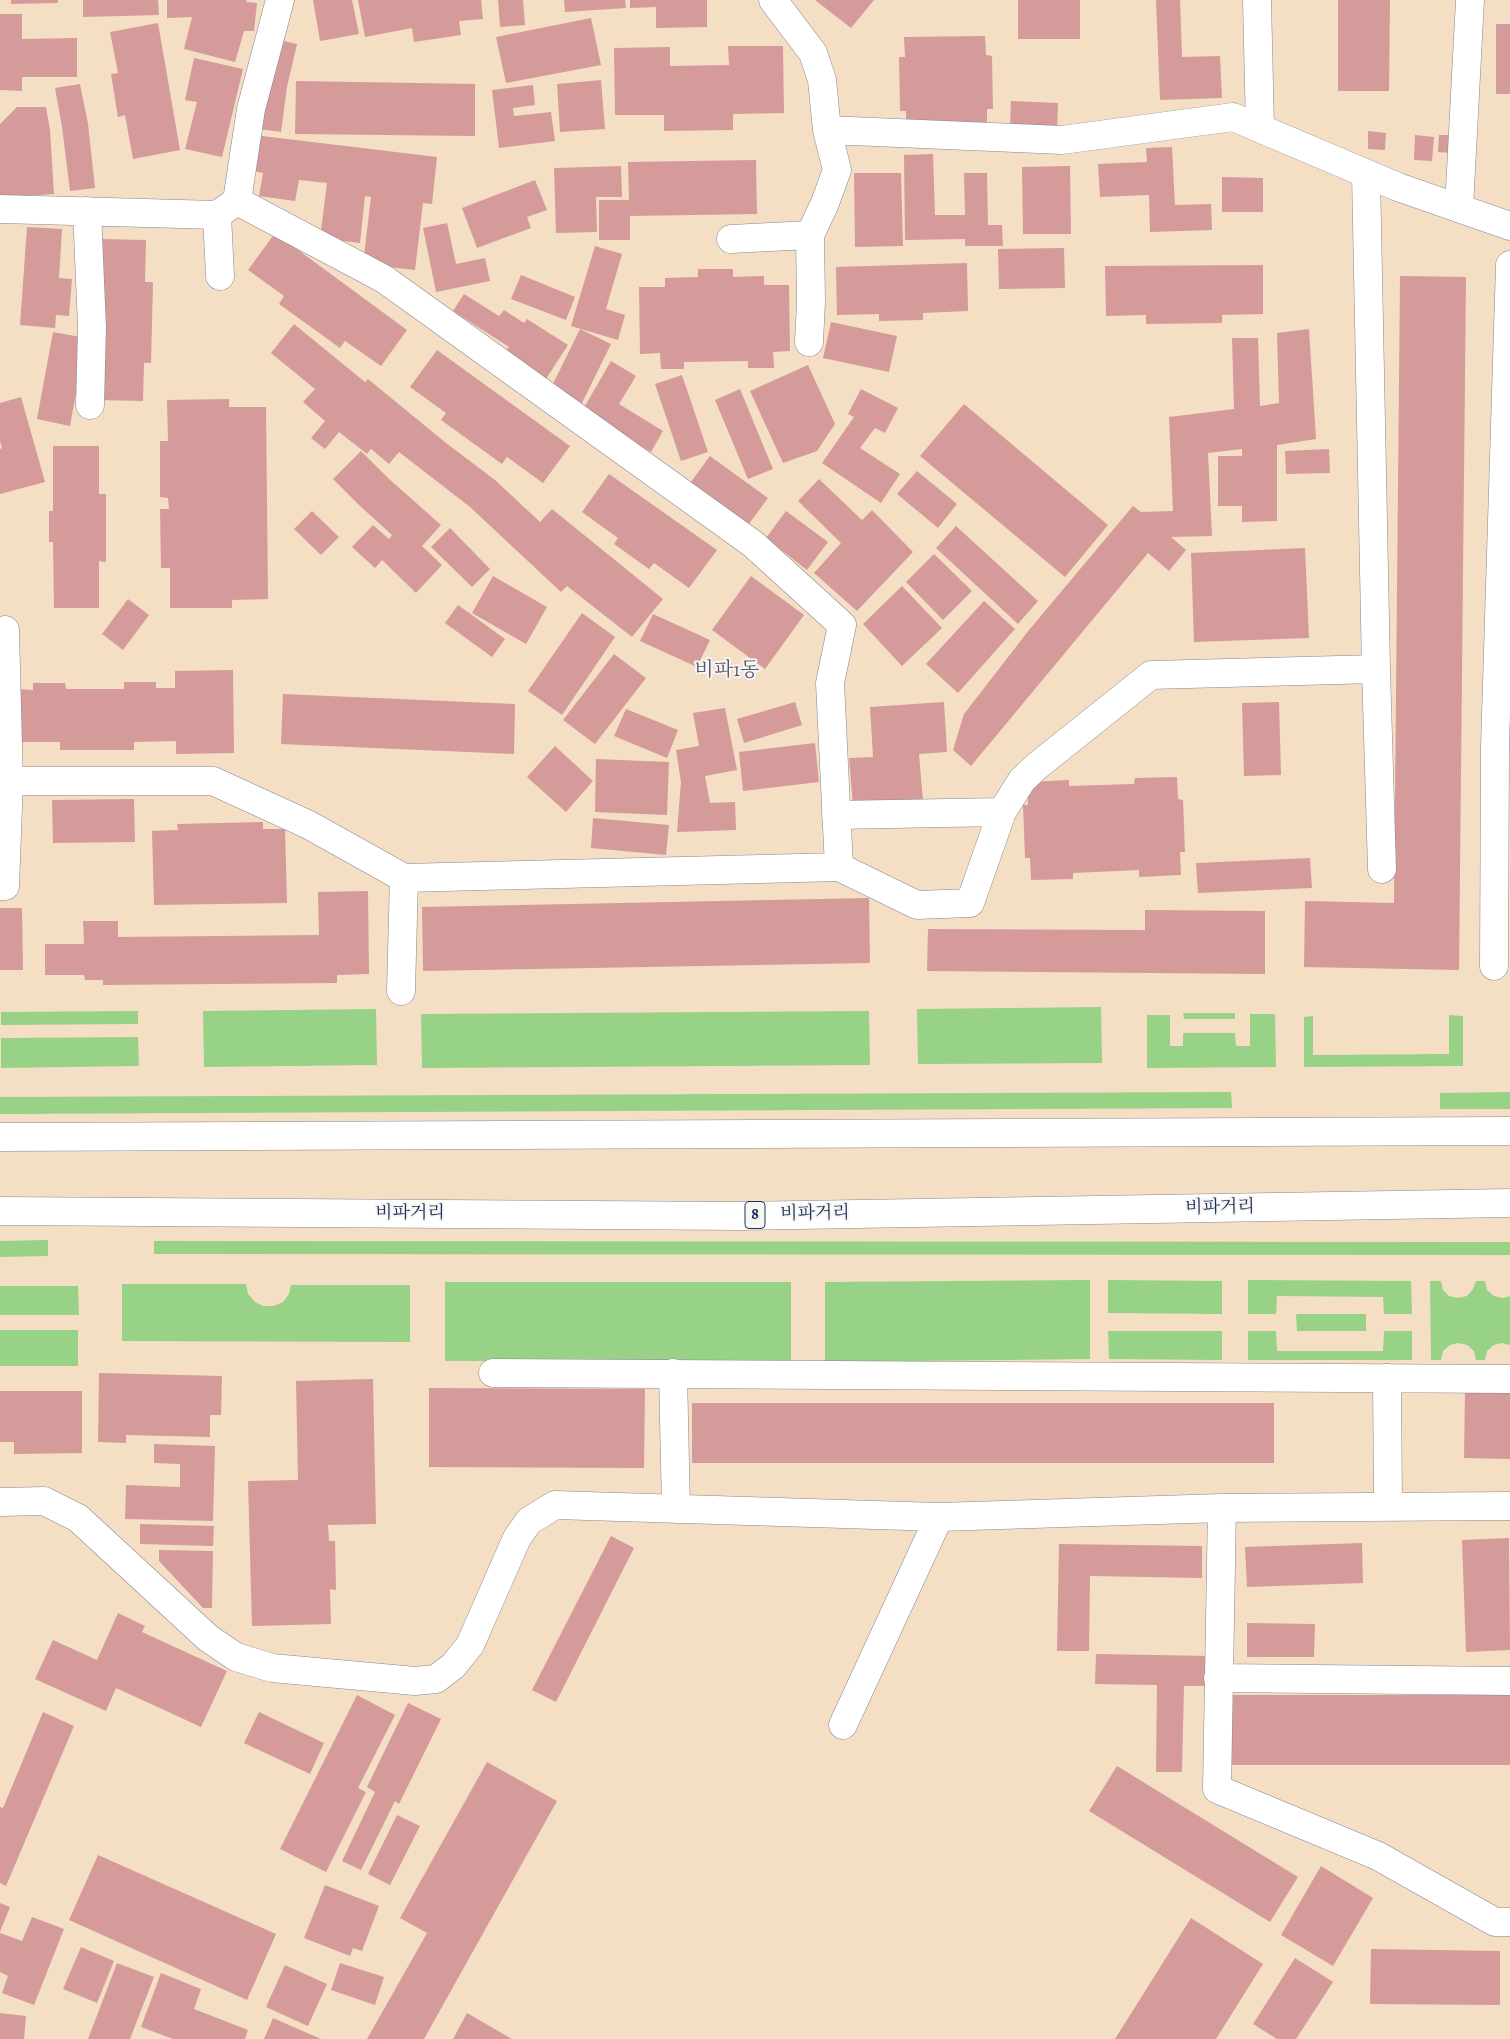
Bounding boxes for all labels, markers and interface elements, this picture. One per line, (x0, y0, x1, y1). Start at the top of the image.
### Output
district label: 비파1동 (695, 659, 759, 683)
street label: 비파거리 (1185, 1197, 1255, 1219)
road number: 8 (745, 1202, 765, 1228)
street label: 비파거리 (375, 1203, 445, 1225)
street label: 비파거리 (780, 1203, 850, 1225)

